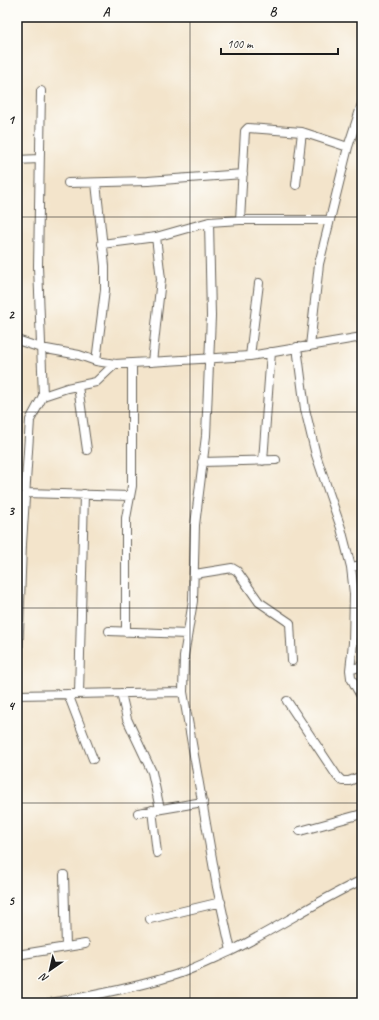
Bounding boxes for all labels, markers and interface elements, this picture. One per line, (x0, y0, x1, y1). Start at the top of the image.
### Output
text: A (103, 4, 111, 20)
text: B (270, 4, 278, 20)
scale bar (221, 30, 338, 56)
text: 100 m (227, 36, 254, 52)
text: 1 (8, 112, 16, 128)
text: 2 (8, 307, 15, 323)
text: 3 (8, 503, 15, 519)
text: 4 (8, 698, 16, 714)
text: 5 (8, 893, 15, 909)
north arrow (30, 950, 70, 990)
text: N (36, 969, 51, 986)

